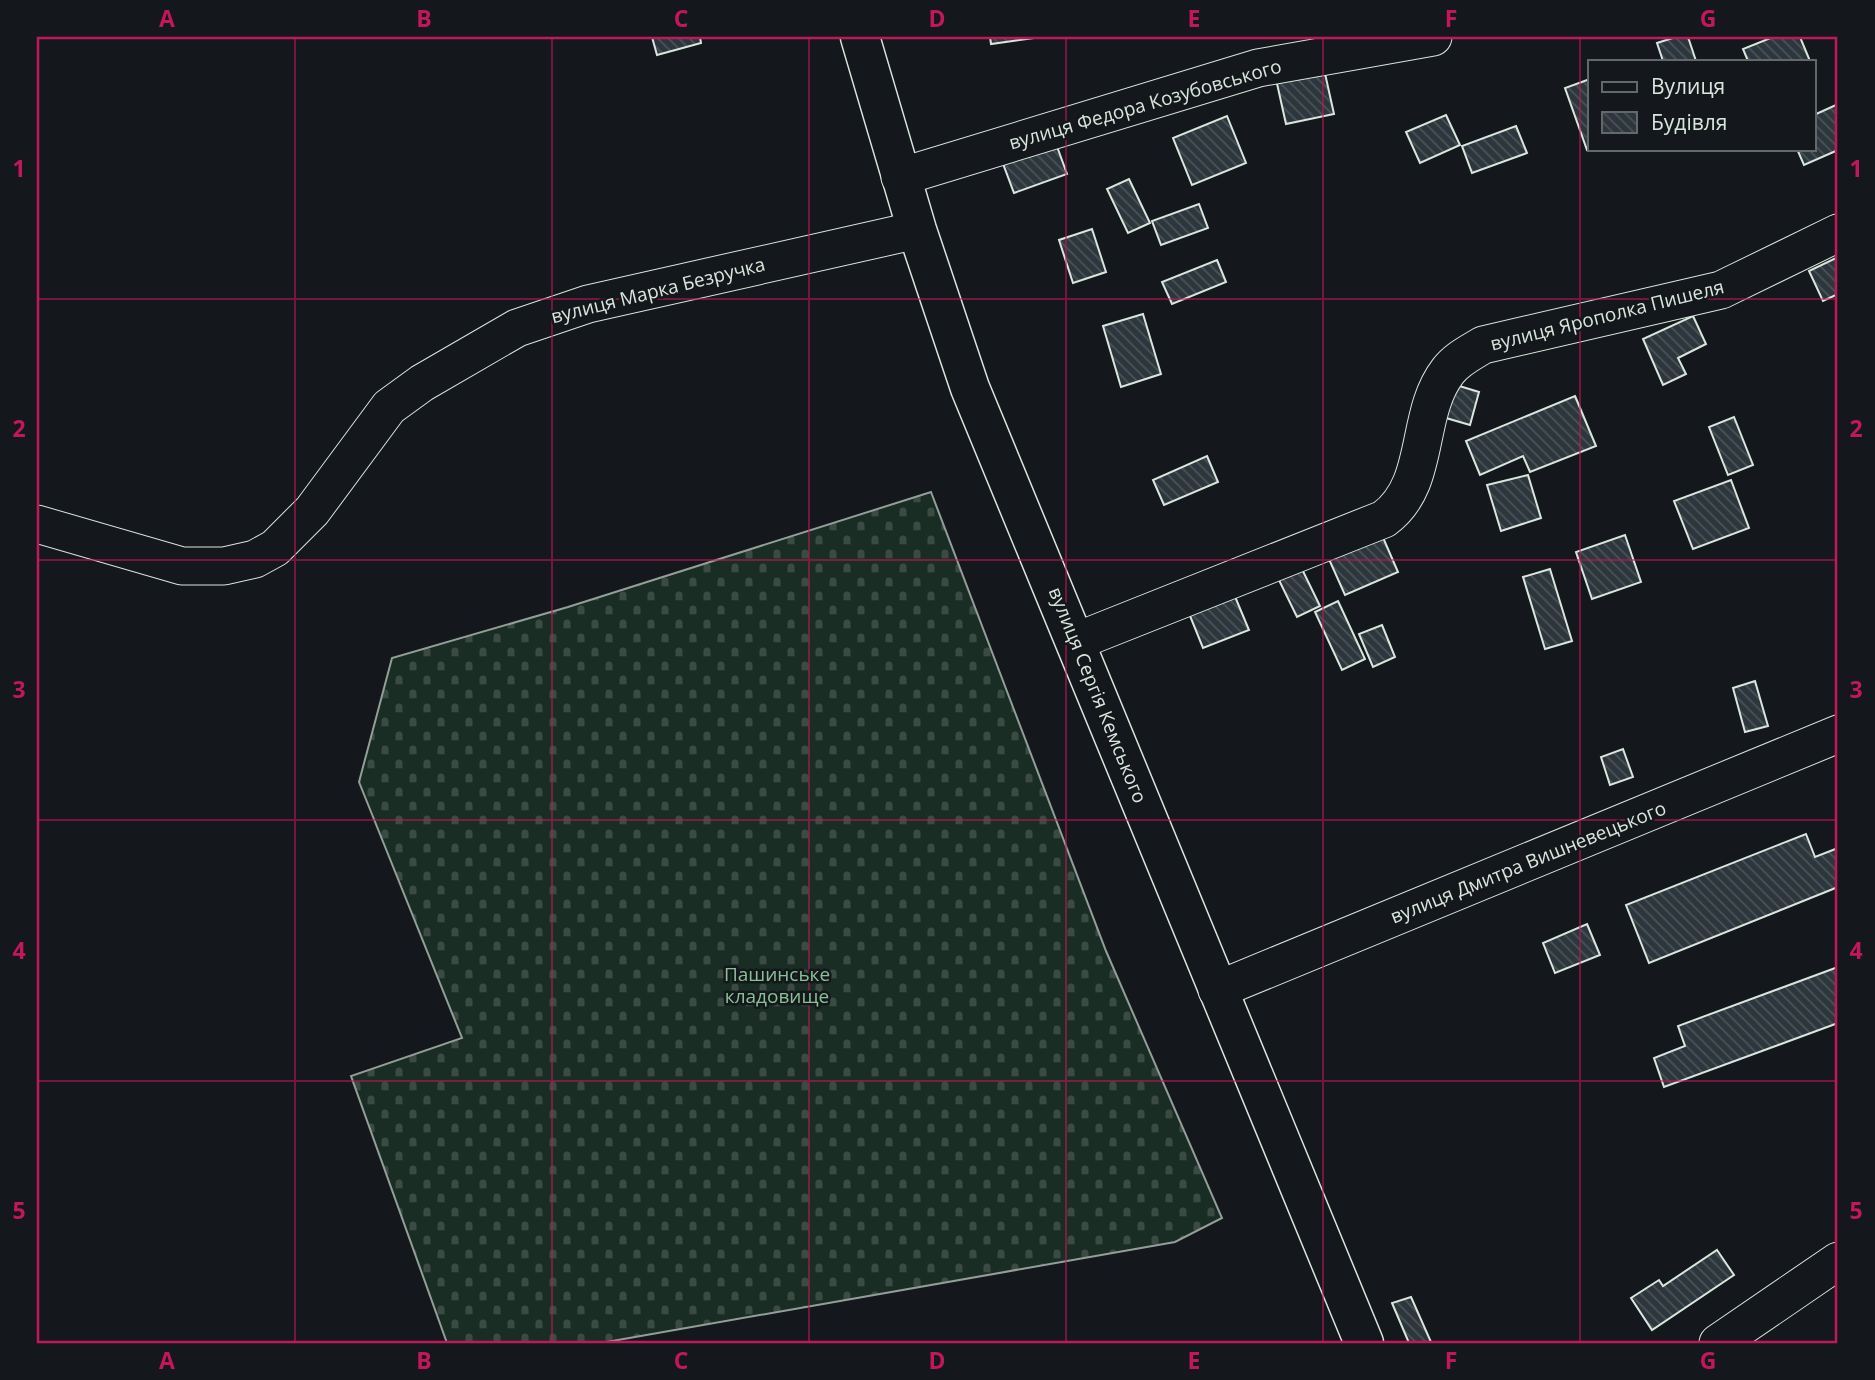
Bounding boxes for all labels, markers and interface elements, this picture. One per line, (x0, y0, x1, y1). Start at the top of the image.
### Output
text: A (159, 2, 175, 34)
text: B (416, 2, 432, 34)
text: C (674, 2, 688, 34)
text: D (928, 2, 946, 34)
text: E (1188, 2, 1200, 34)
text: F (1445, 2, 1457, 34)
text: G (1700, 2, 1716, 34)
street label: вулиця Федора Козубовського (1006, 53, 1284, 155)
legend (1588, 60, 1815, 150)
text: Вулиця (1651, 72, 1725, 100)
text: Будівля (1651, 108, 1727, 136)
text: 1 (12, 152, 26, 184)
text: 1 (1849, 152, 1863, 184)
street label: вулиця Марка Безручка (548, 251, 768, 329)
street label: вулиця Ярополка Пишеля (1487, 273, 1727, 357)
text: 2 (12, 412, 26, 444)
text: 2 (1849, 412, 1863, 444)
street label: вулиця Сергія Кемського (1043, 583, 1153, 807)
text: 3 (12, 673, 26, 705)
text: 3 (1849, 673, 1863, 705)
street label: вулиця Дмитра Вишневецького (1386, 795, 1670, 929)
text: 4 (12, 934, 26, 966)
text: 4 (1849, 934, 1863, 966)
park label: Пашинське кладовище (724, 961, 830, 1009)
text: 5 (12, 1194, 26, 1226)
text: 5 (1849, 1194, 1863, 1226)
text: A (159, 1344, 175, 1376)
text: B (416, 1344, 432, 1376)
text: C (674, 1344, 688, 1376)
text: D (928, 1344, 946, 1376)
text: E (1188, 1344, 1200, 1376)
text: F (1445, 1344, 1457, 1376)
text: G (1700, 1344, 1716, 1376)

